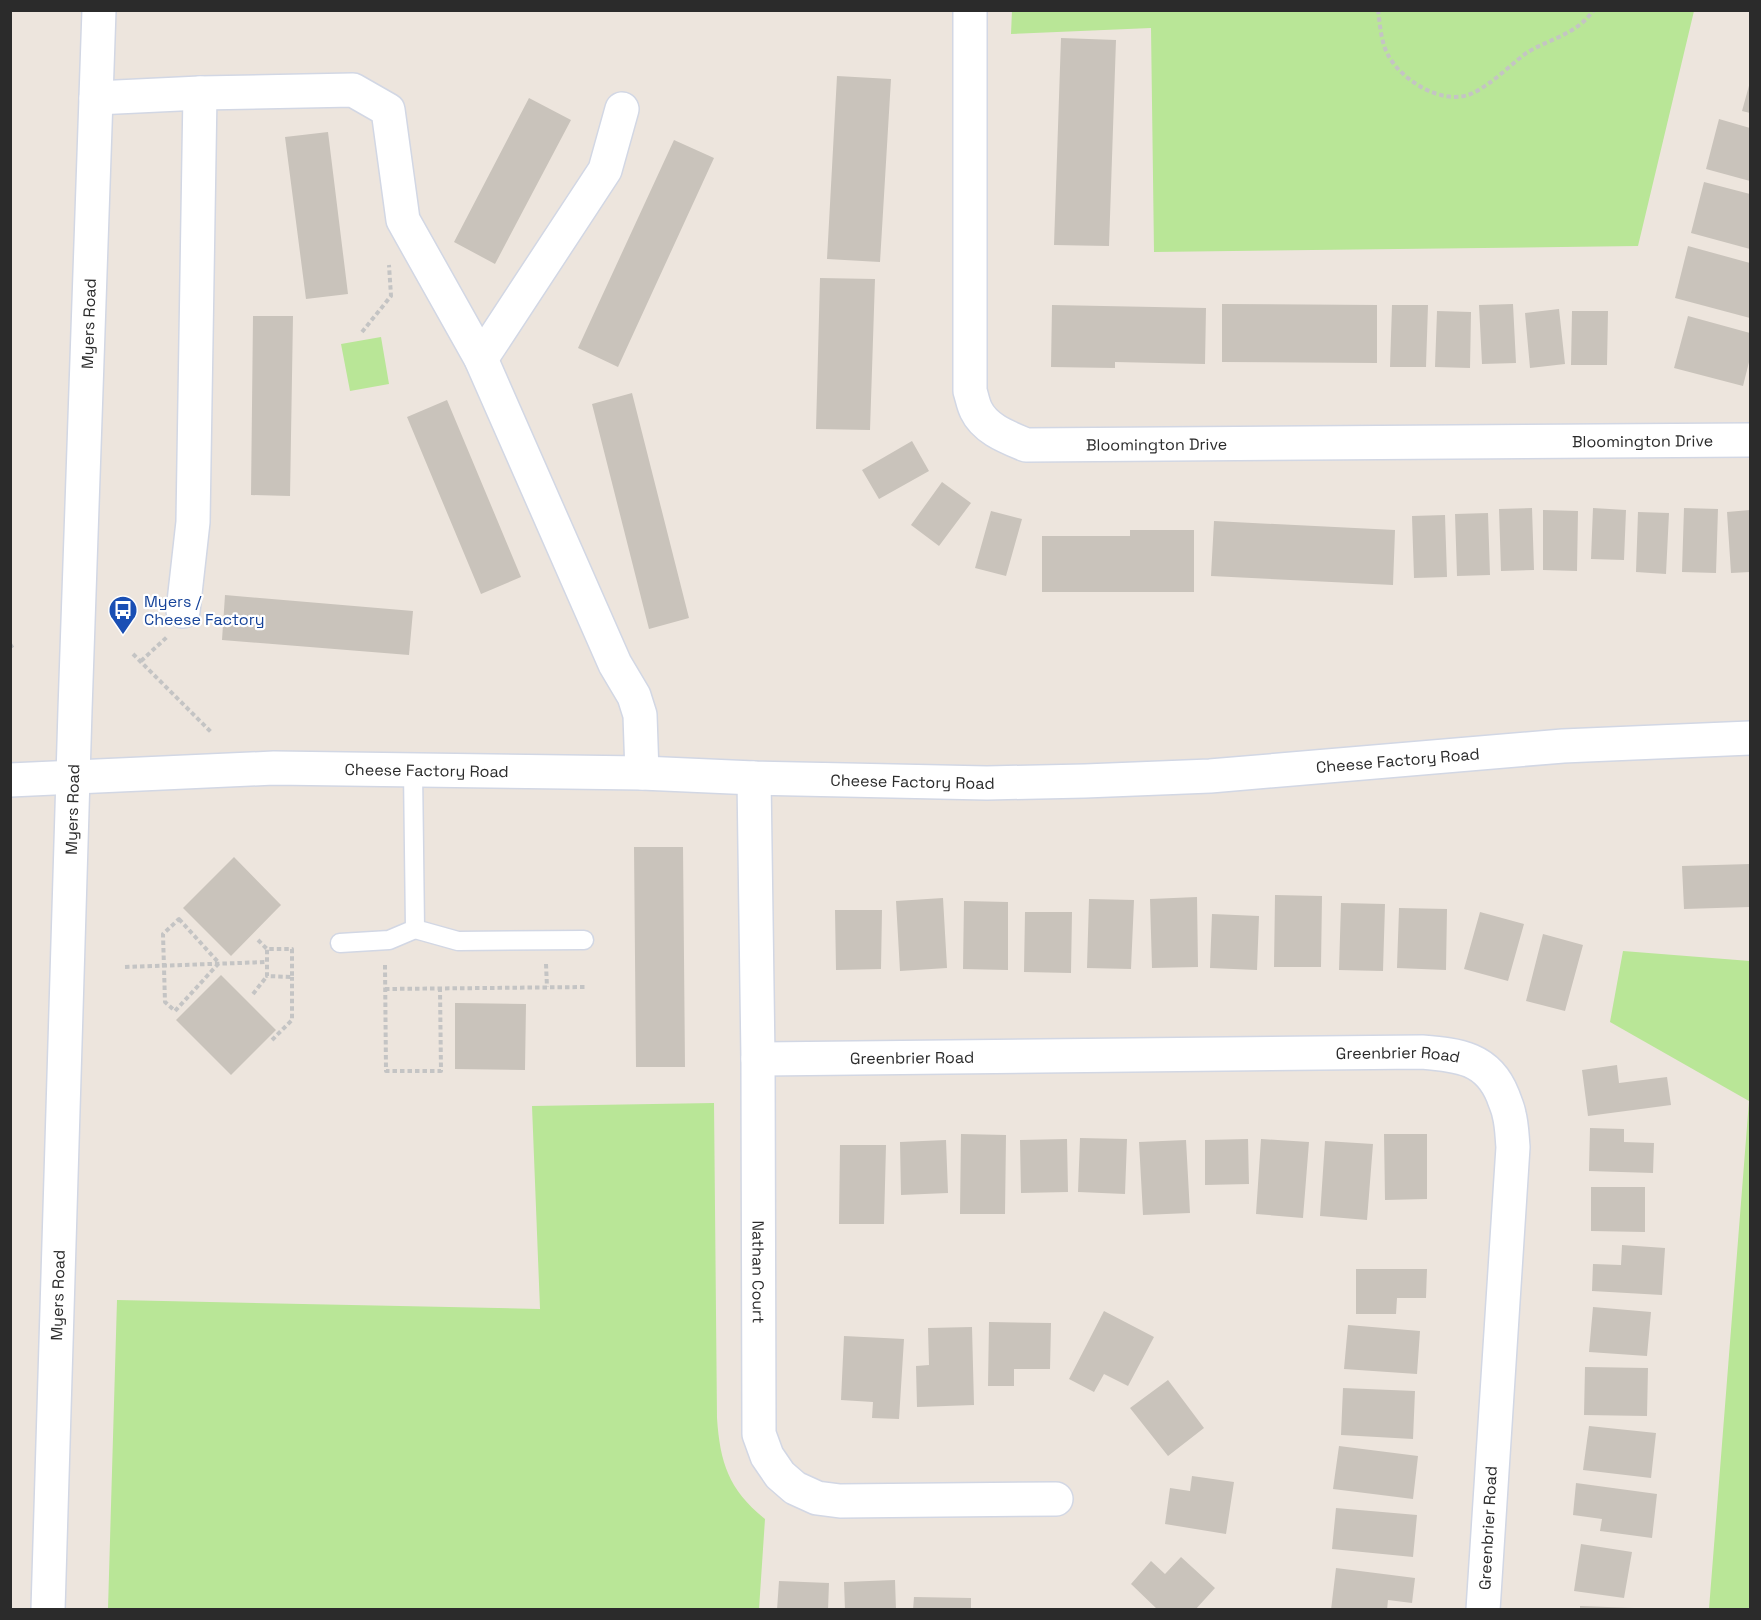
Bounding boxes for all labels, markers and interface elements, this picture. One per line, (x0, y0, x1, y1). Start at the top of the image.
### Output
street label: Myers Road (76, 278, 100, 369)
street label: Bloomington Drive (1572, 430, 1713, 452)
street label: Bloomington Drive (1086, 433, 1227, 455)
place label: Myers / Cheese Factory (144, 591, 265, 630)
bus stop icon: Myers / Cheese Factory (107, 594, 139, 636)
street label: Cheese Factory Road (1315, 743, 1480, 777)
street label: Cheese Factory Road (345, 758, 509, 782)
street label: Myers Road (60, 764, 84, 855)
street label: Cheese Factory Road (830, 769, 995, 794)
street label: Greenbrier Road (1336, 1041, 1462, 1067)
street label: Greenbrier Road (850, 1046, 974, 1069)
street label: Nathan Court (748, 1220, 769, 1324)
street label: Myers Road (46, 1249, 69, 1341)
street label: Greenbrier Road (1474, 1465, 1502, 1591)

